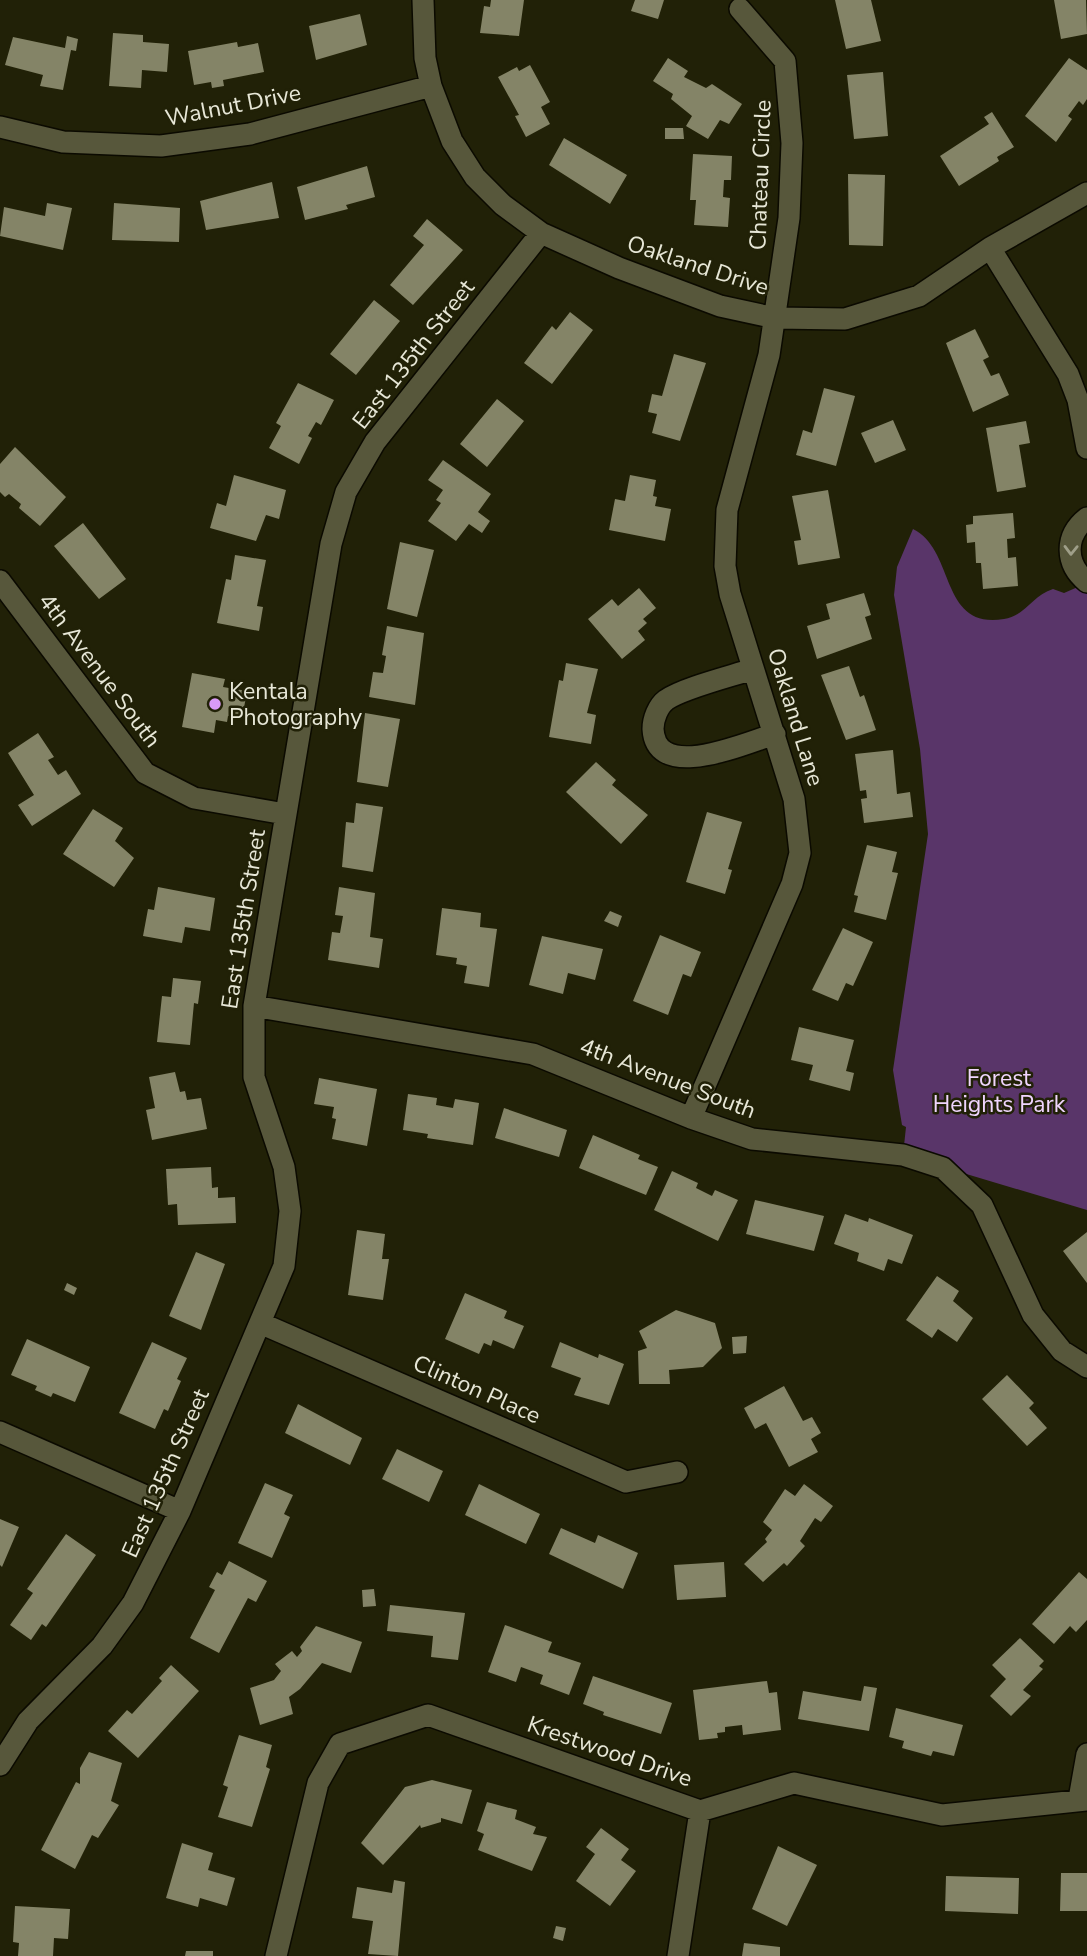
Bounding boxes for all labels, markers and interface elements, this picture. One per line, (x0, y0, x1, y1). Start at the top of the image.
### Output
street label: Walnut Drive (163, 77, 304, 134)
street label: Chateau Circle (742, 99, 779, 251)
street label: Oakland Drive (623, 228, 773, 303)
street label: East 135th Street (345, 273, 482, 435)
one-way arrow (1063, 545, 1079, 556)
street label: 4th Avenue South (31, 587, 168, 754)
street label: Oakland Lane (760, 644, 831, 790)
place label: Kentala Photography (229, 676, 362, 733)
marker: Kentala Photography (207, 696, 223, 712)
street label: East 135th Street (214, 826, 273, 1011)
street label: 4th Avenue South (575, 1031, 760, 1126)
park label: Forest Heights Park (933, 1063, 1066, 1120)
street label: Clinton Place (408, 1348, 546, 1431)
street label: East 135th Street (114, 1383, 217, 1562)
street label: Krestwood Drive (523, 1709, 696, 1794)

